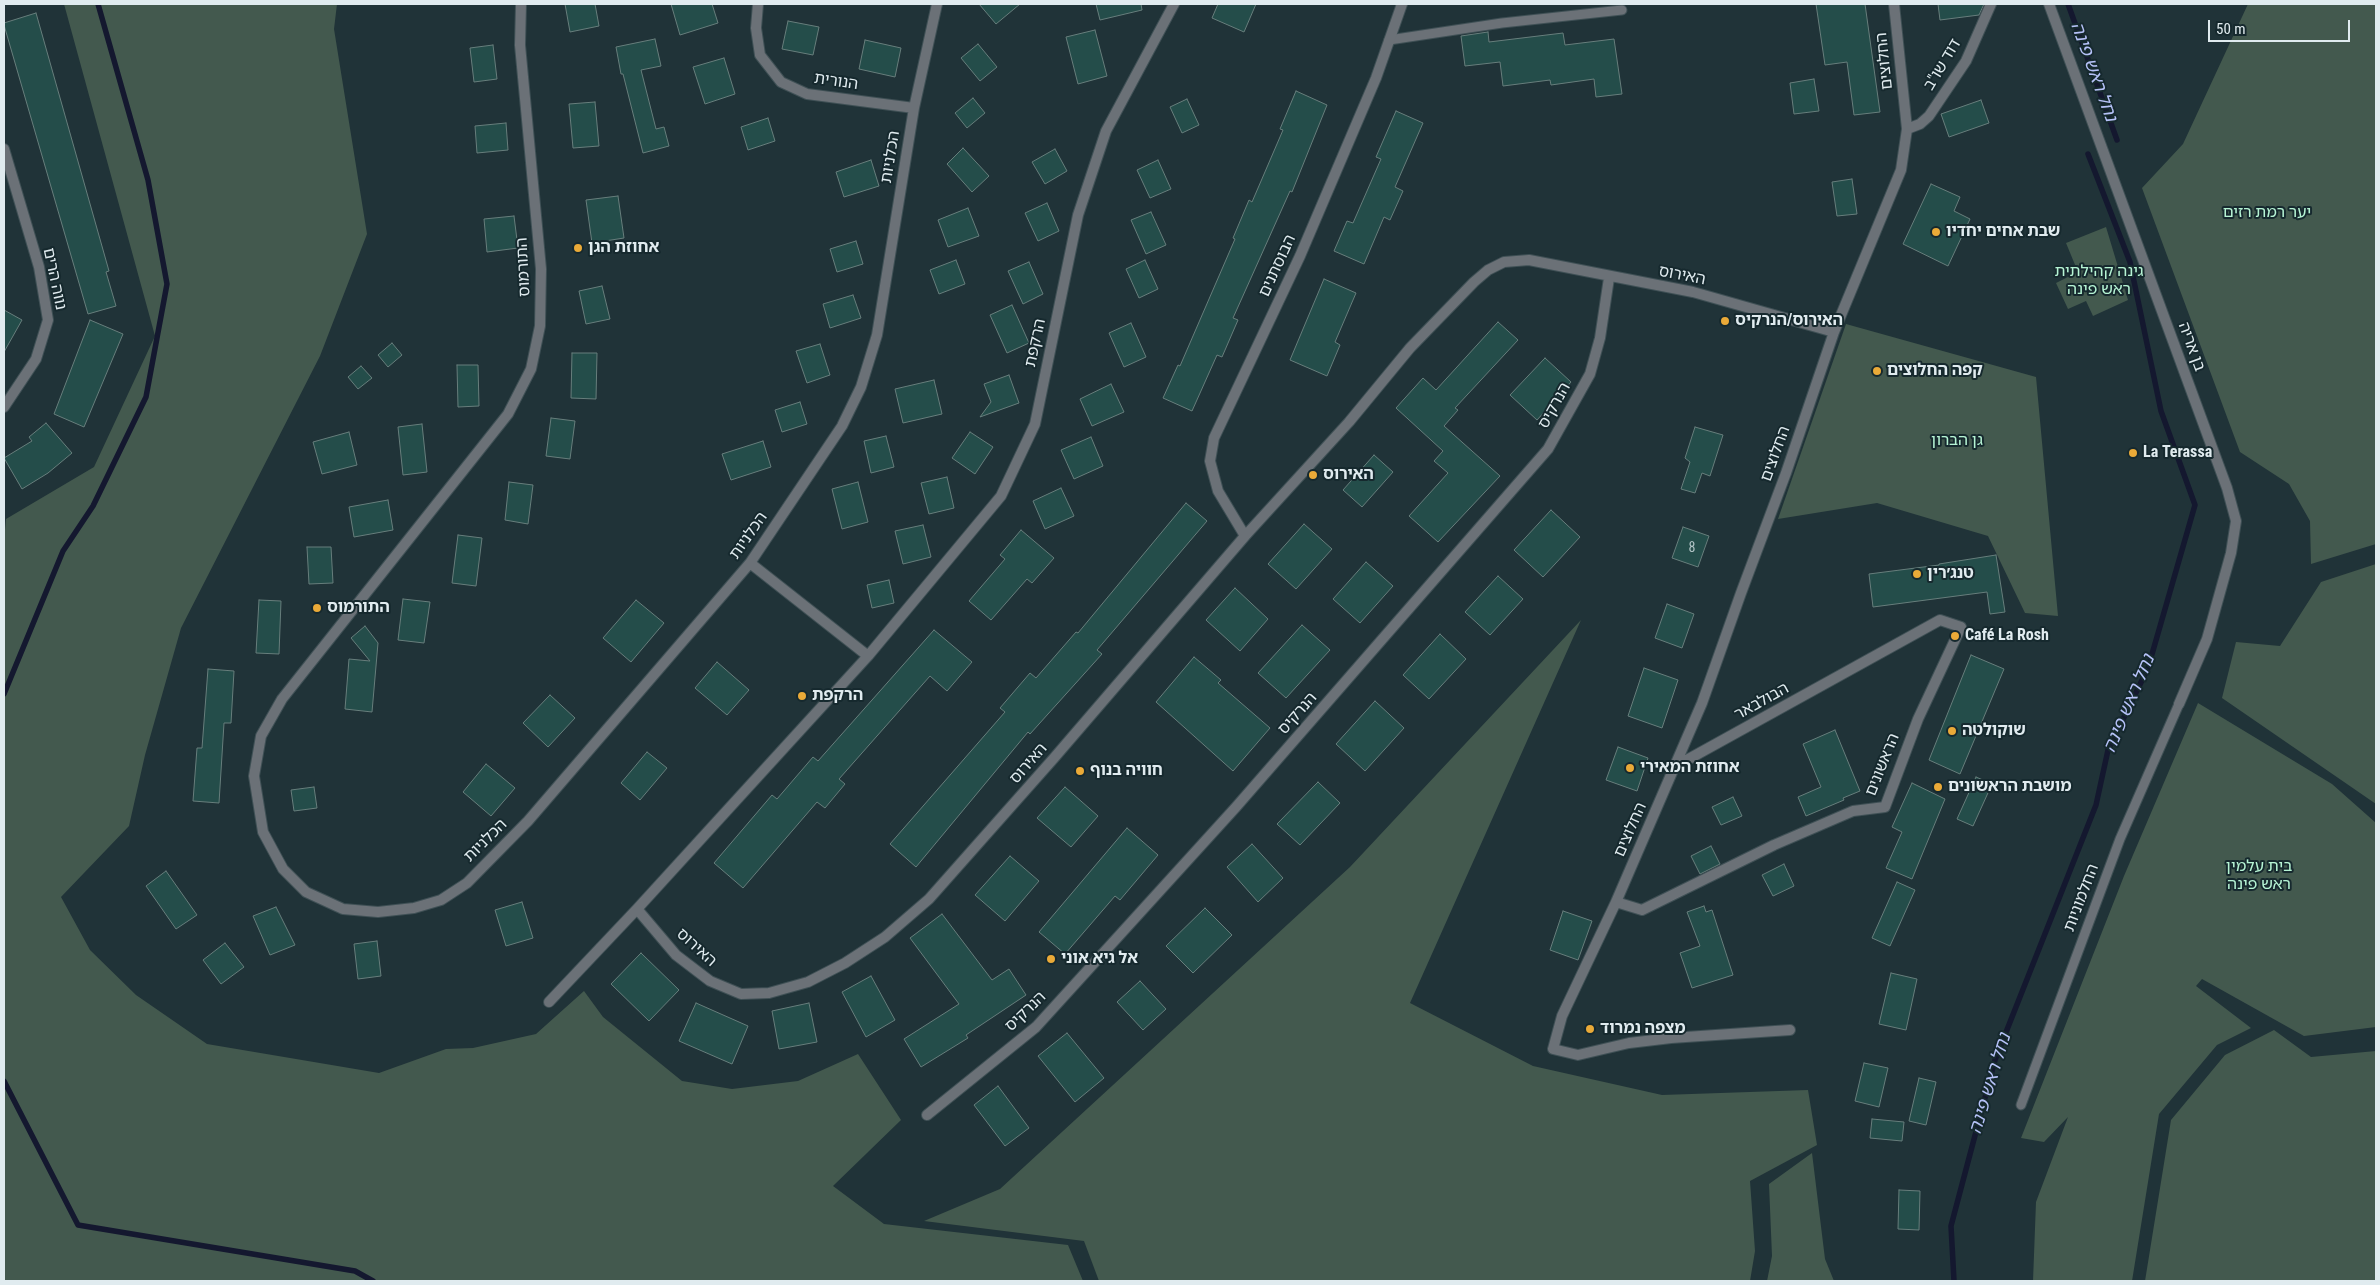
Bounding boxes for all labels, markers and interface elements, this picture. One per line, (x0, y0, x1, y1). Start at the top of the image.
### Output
scale bar (2210, 10, 2352, 42)
water label: נחל ראש פינה (2065, 19, 2121, 125)
text: 50 m (2216, 20, 2246, 38)
street label: החלוצים (1872, 31, 1898, 91)
street label: דוד שו"ב (1920, 36, 1966, 94)
street label: הנורית (813, 69, 859, 95)
street label: הכלניות (877, 129, 905, 185)
park label: יער רמת רזים (2223, 203, 2311, 223)
place label: שבת אחים יחדיו (1946, 222, 2060, 242)
marker: שבת אחים יחדיו (1930, 226, 1942, 238)
street label: הבוסתנים (1255, 232, 1301, 300)
street label: התורמוס (513, 237, 535, 297)
place label: אחוזת הגן (588, 238, 659, 258)
marker: אחוזת הגן (572, 242, 584, 254)
street label: נווה הרים (38, 246, 70, 312)
street label: האירוס (1657, 262, 1707, 290)
park label: גינה קהילתית ראש פינה (2054, 262, 2144, 300)
place label: האירוס/הנרקיס (1735, 311, 1843, 331)
marker: האירוס/הנרקיס (1719, 315, 1731, 327)
street label: הרקפת (1022, 317, 1050, 369)
street label: בן אריה (2173, 320, 2209, 374)
place label: קפה החלוצים (1887, 361, 1983, 381)
marker: קפה החלוצים (1871, 365, 1883, 377)
street label: הנרקיס (1535, 380, 1575, 432)
street label: החלוצים (1757, 424, 1795, 484)
park label: גן הברון (1931, 431, 1983, 451)
place label: La Terassa (2143, 443, 2212, 463)
marker: La Terassa (2127, 447, 2139, 459)
place label: האירוס (1323, 465, 1374, 485)
marker: האירוס (1307, 469, 1319, 481)
street label: הכלניות (726, 509, 772, 563)
house number: 8 (1689, 540, 1695, 556)
place label: טנג׳רין (1927, 564, 1974, 584)
marker: טנג׳רין (1911, 568, 1923, 580)
place label: התורמוס (327, 598, 390, 618)
marker: התורמוס (311, 602, 323, 614)
place label: Café La Rosh (1965, 626, 2049, 646)
marker: Café La Rosh (1949, 630, 1961, 642)
water label: נחל ראש פינה (2100, 652, 2160, 756)
street label: הבולבאר (1731, 679, 1793, 725)
place label: הרקפת (812, 686, 863, 706)
street label: הנרקיס (1275, 689, 1321, 739)
marker: הרקפת (796, 690, 808, 702)
place label: שוקולטה (1962, 721, 2026, 741)
marker: שוקולטה (1946, 725, 1958, 737)
street label: הראשונים (1862, 731, 1904, 799)
street label: האירוס (1006, 740, 1052, 788)
place label: אחוזת המאירי (1640, 758, 1740, 778)
place label: חוויה בנוף (1090, 761, 1163, 781)
marker: אחוזת המאירי (1624, 762, 1636, 774)
marker: חוויה בנוף (1074, 765, 1086, 777)
place label: מושבת הראשונים (1948, 777, 2071, 797)
marker: מושבת הראשונים (1932, 781, 1944, 793)
street label: החלוצים (1611, 800, 1651, 860)
street label: הכלניות (460, 815, 512, 867)
park label: בית עלמין ראש פינה (2226, 857, 2292, 895)
street label: החלמוניות (2060, 862, 2104, 934)
street label: האירוס (672, 925, 720, 971)
place label: אל גיא אוני (1061, 949, 1138, 969)
marker: אל גיא אוני (1045, 953, 1057, 965)
street label: הנרקיס (1002, 988, 1050, 1036)
place label: מצפה נמרוד (1600, 1019, 1686, 1039)
marker: מצפה נמרוד (1584, 1023, 1596, 1035)
water label: נחל ראש פינה (1965, 1031, 2017, 1137)

